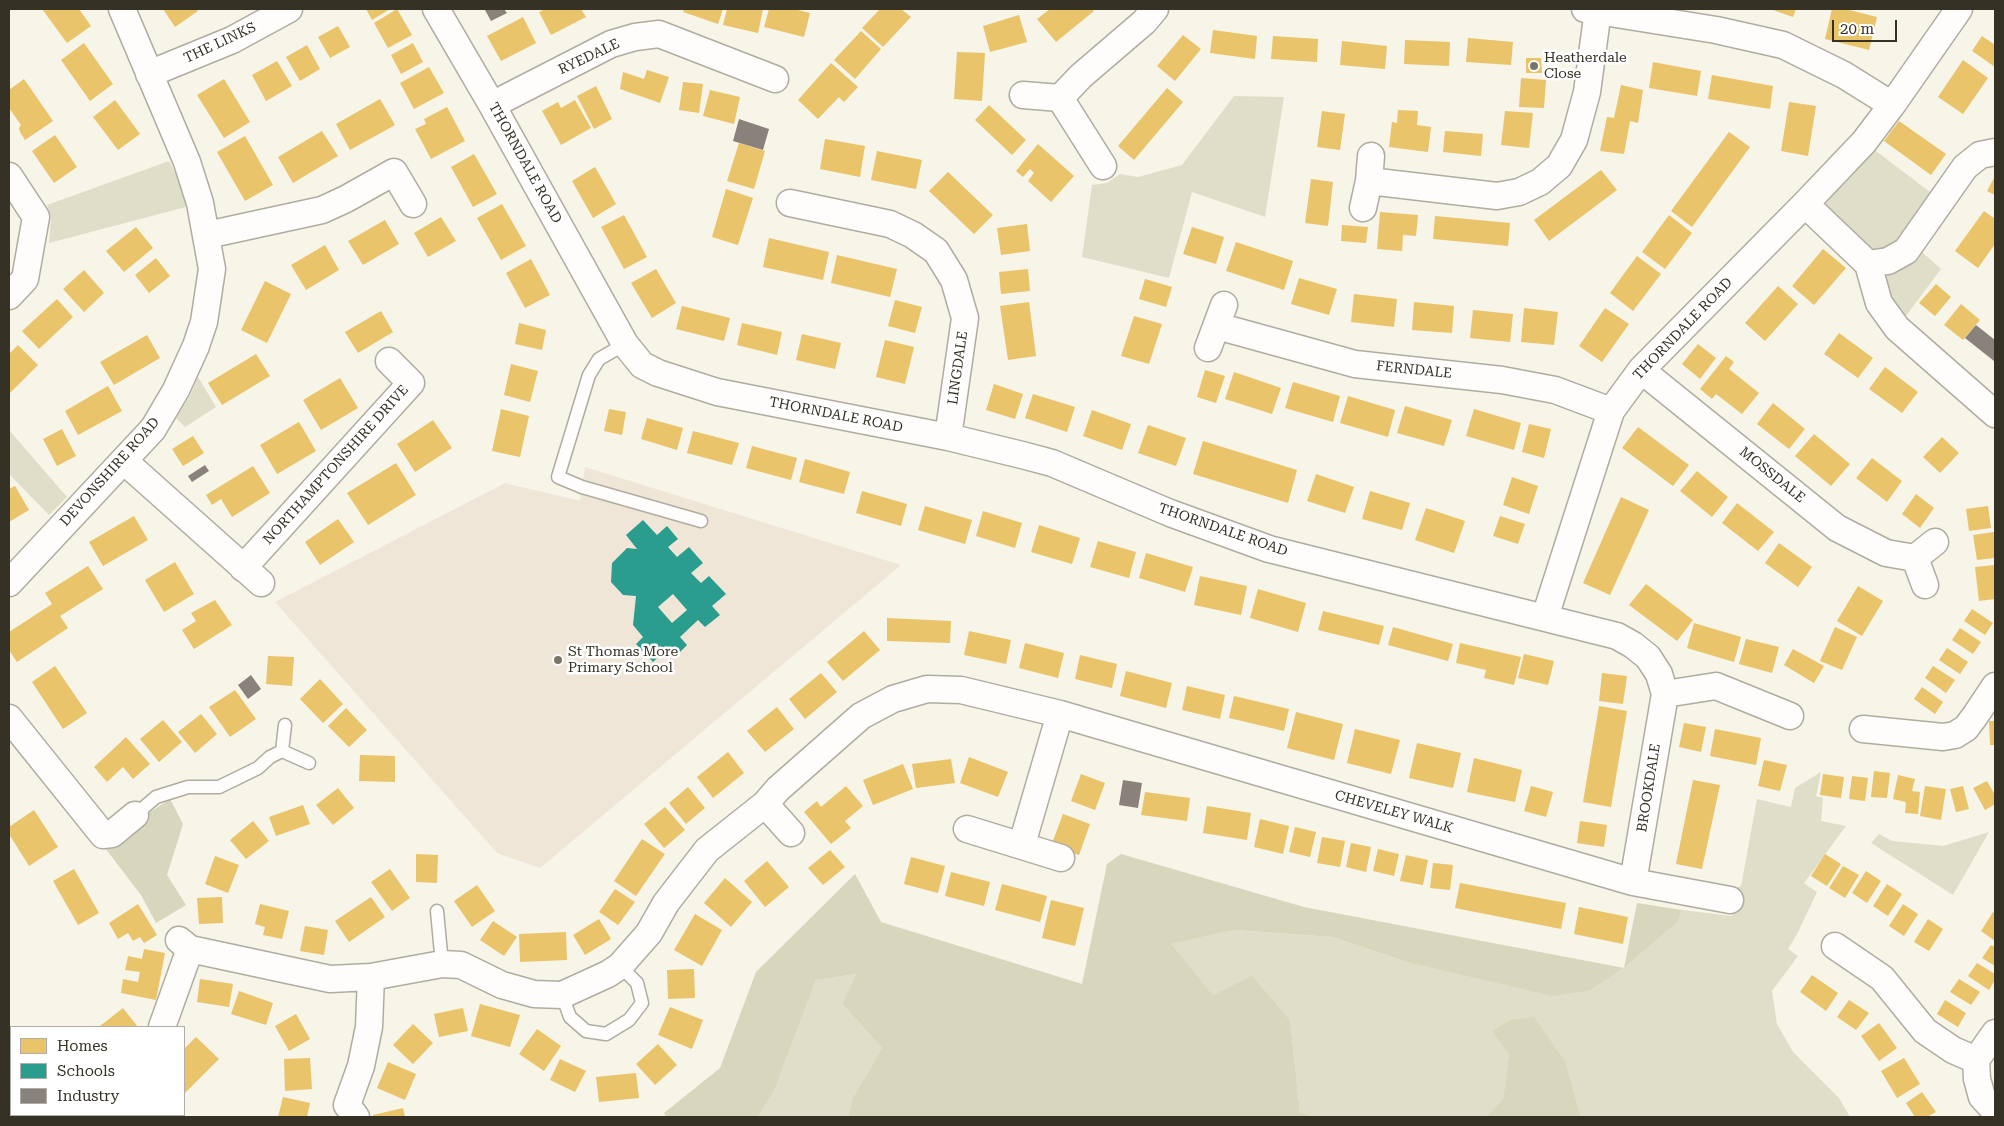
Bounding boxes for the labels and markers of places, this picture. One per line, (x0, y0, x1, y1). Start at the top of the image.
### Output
place label: Heatherdale Close (1544, 50, 1627, 82)
marker: Heatherdale Close (1528, 60, 1540, 72)
place label: St Thomas More Primary School (568, 644, 678, 676)
marker: St Thomas More Primary School (552, 654, 564, 666)

